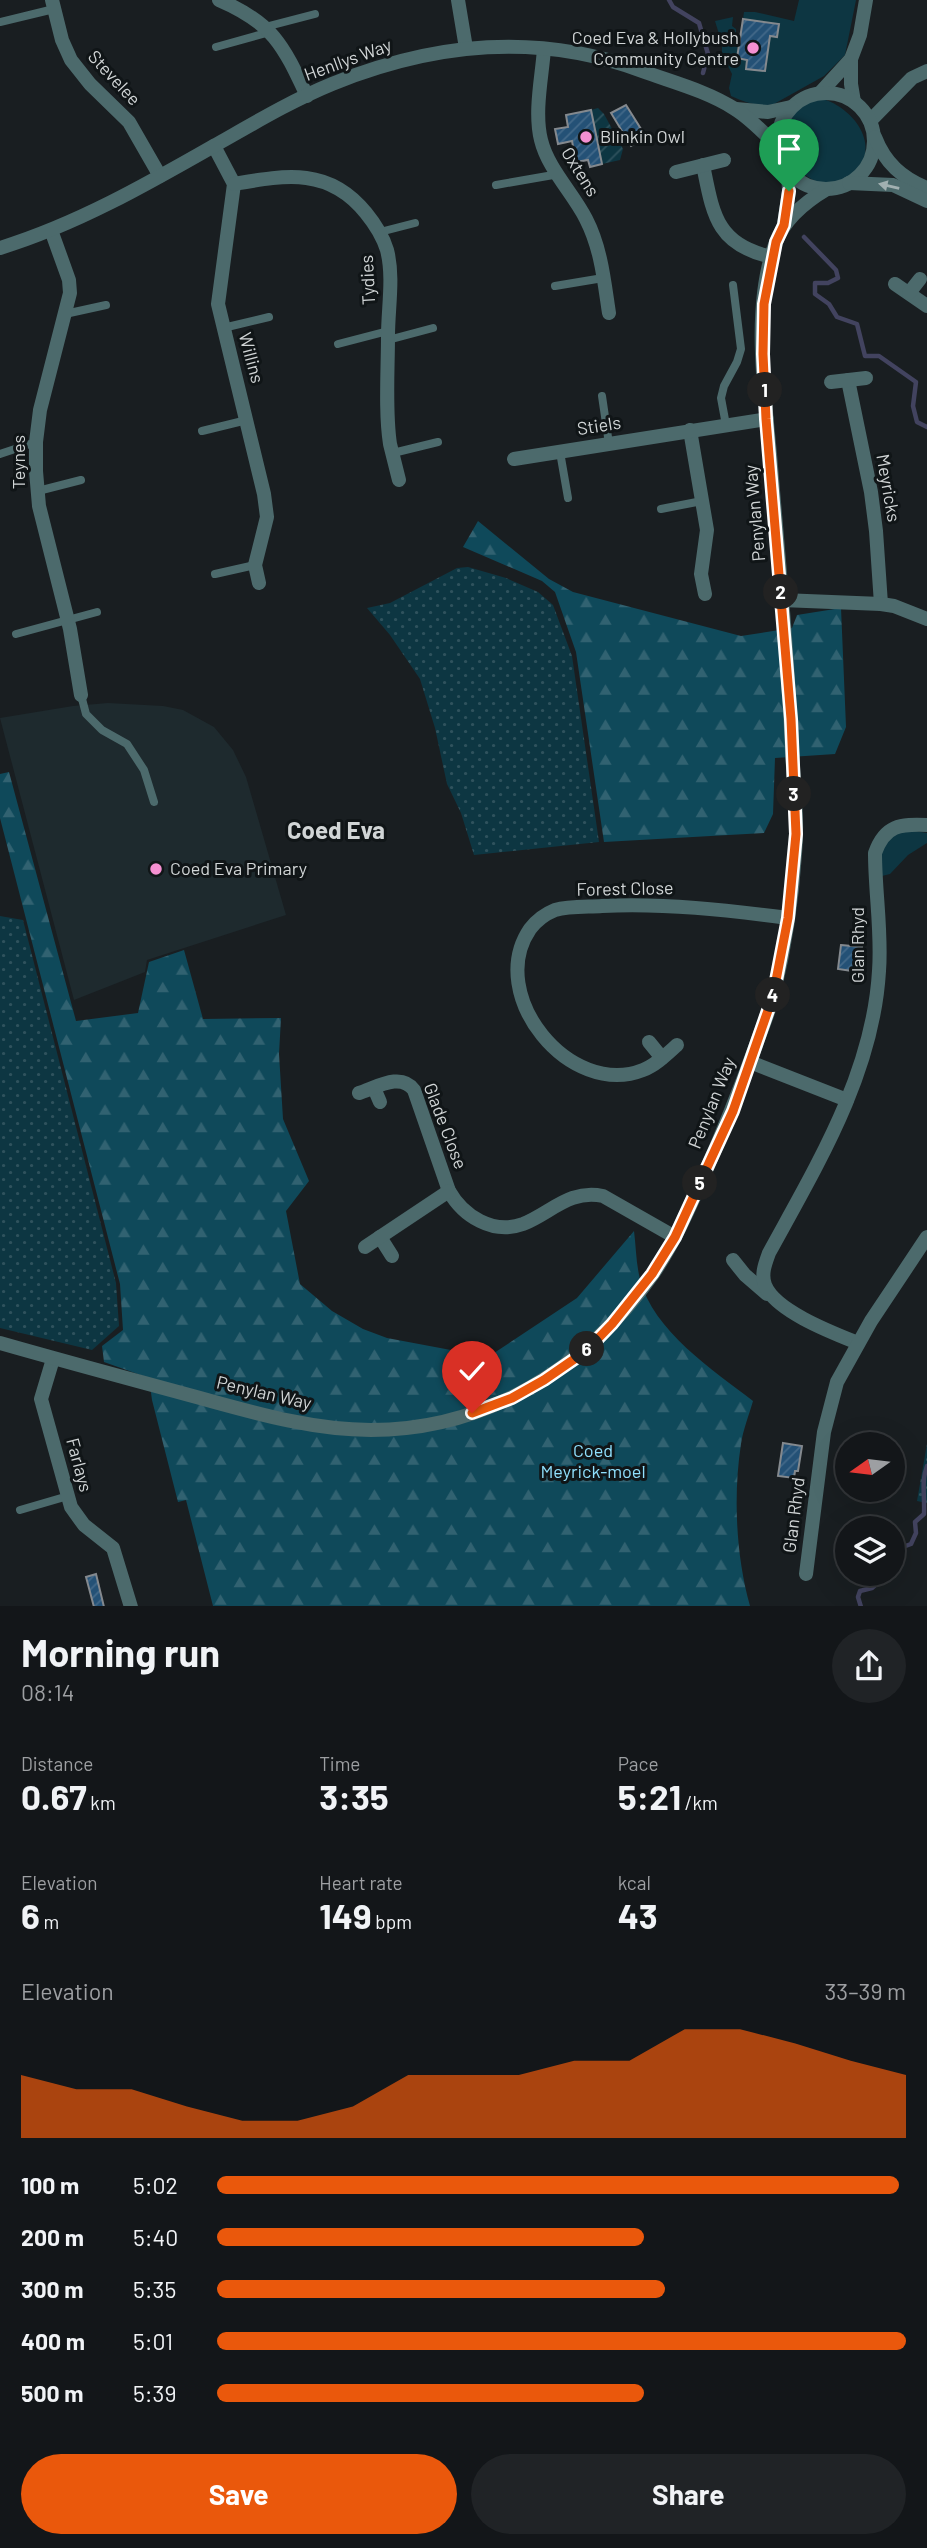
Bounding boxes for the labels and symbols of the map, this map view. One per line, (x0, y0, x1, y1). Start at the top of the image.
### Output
place label: Coed Eva & Hollybush Community Centre (572, 26, 739, 69)
street label: Henllys Way (301, 33, 394, 85)
marker: Coed Eva & Hollybush Community Centre (745, 40, 761, 56)
street label: Stevelee (84, 45, 146, 109)
pin (759, 119, 819, 191)
place label: Blinkin Owl (600, 125, 685, 147)
marker: Blinkin Owl (578, 129, 594, 145)
street label: Oxtens (557, 143, 604, 200)
one-way arrow (878, 180, 900, 191)
street label: Tydies (355, 254, 379, 306)
street label: Willins (235, 330, 269, 386)
pin: 1 (748, 372, 782, 408)
street label: Stiels (575, 411, 622, 439)
street label: Teynes (7, 435, 29, 489)
street label: Meyricks (872, 452, 906, 524)
street label: Penylan Way (739, 464, 769, 562)
pin: 2 (764, 574, 798, 610)
pin: 3 (776, 776, 812, 812)
district label: Coed Eva (287, 815, 385, 844)
place label: Coed Eva Primary (170, 857, 307, 879)
marker: Coed Eva Primary (148, 861, 164, 877)
street label: Forest Close (576, 876, 674, 900)
street label: Glan Rhyd (846, 907, 868, 983)
pin: 4 (756, 978, 790, 1012)
street label: Penylan Way (683, 1054, 739, 1152)
street label: Glade Close (419, 1079, 472, 1172)
pin: 5 (682, 1166, 718, 1200)
pin: 6 (570, 1332, 604, 1366)
pin (442, 1341, 502, 1413)
street label: Penylan Way (215, 1370, 314, 1414)
north arrow (835, 1432, 905, 1502)
street label: Farlays (62, 1435, 98, 1494)
park label: Coed Meyrick-moel (540, 1439, 646, 1482)
street label: Glan Rhyd (777, 1476, 809, 1554)

